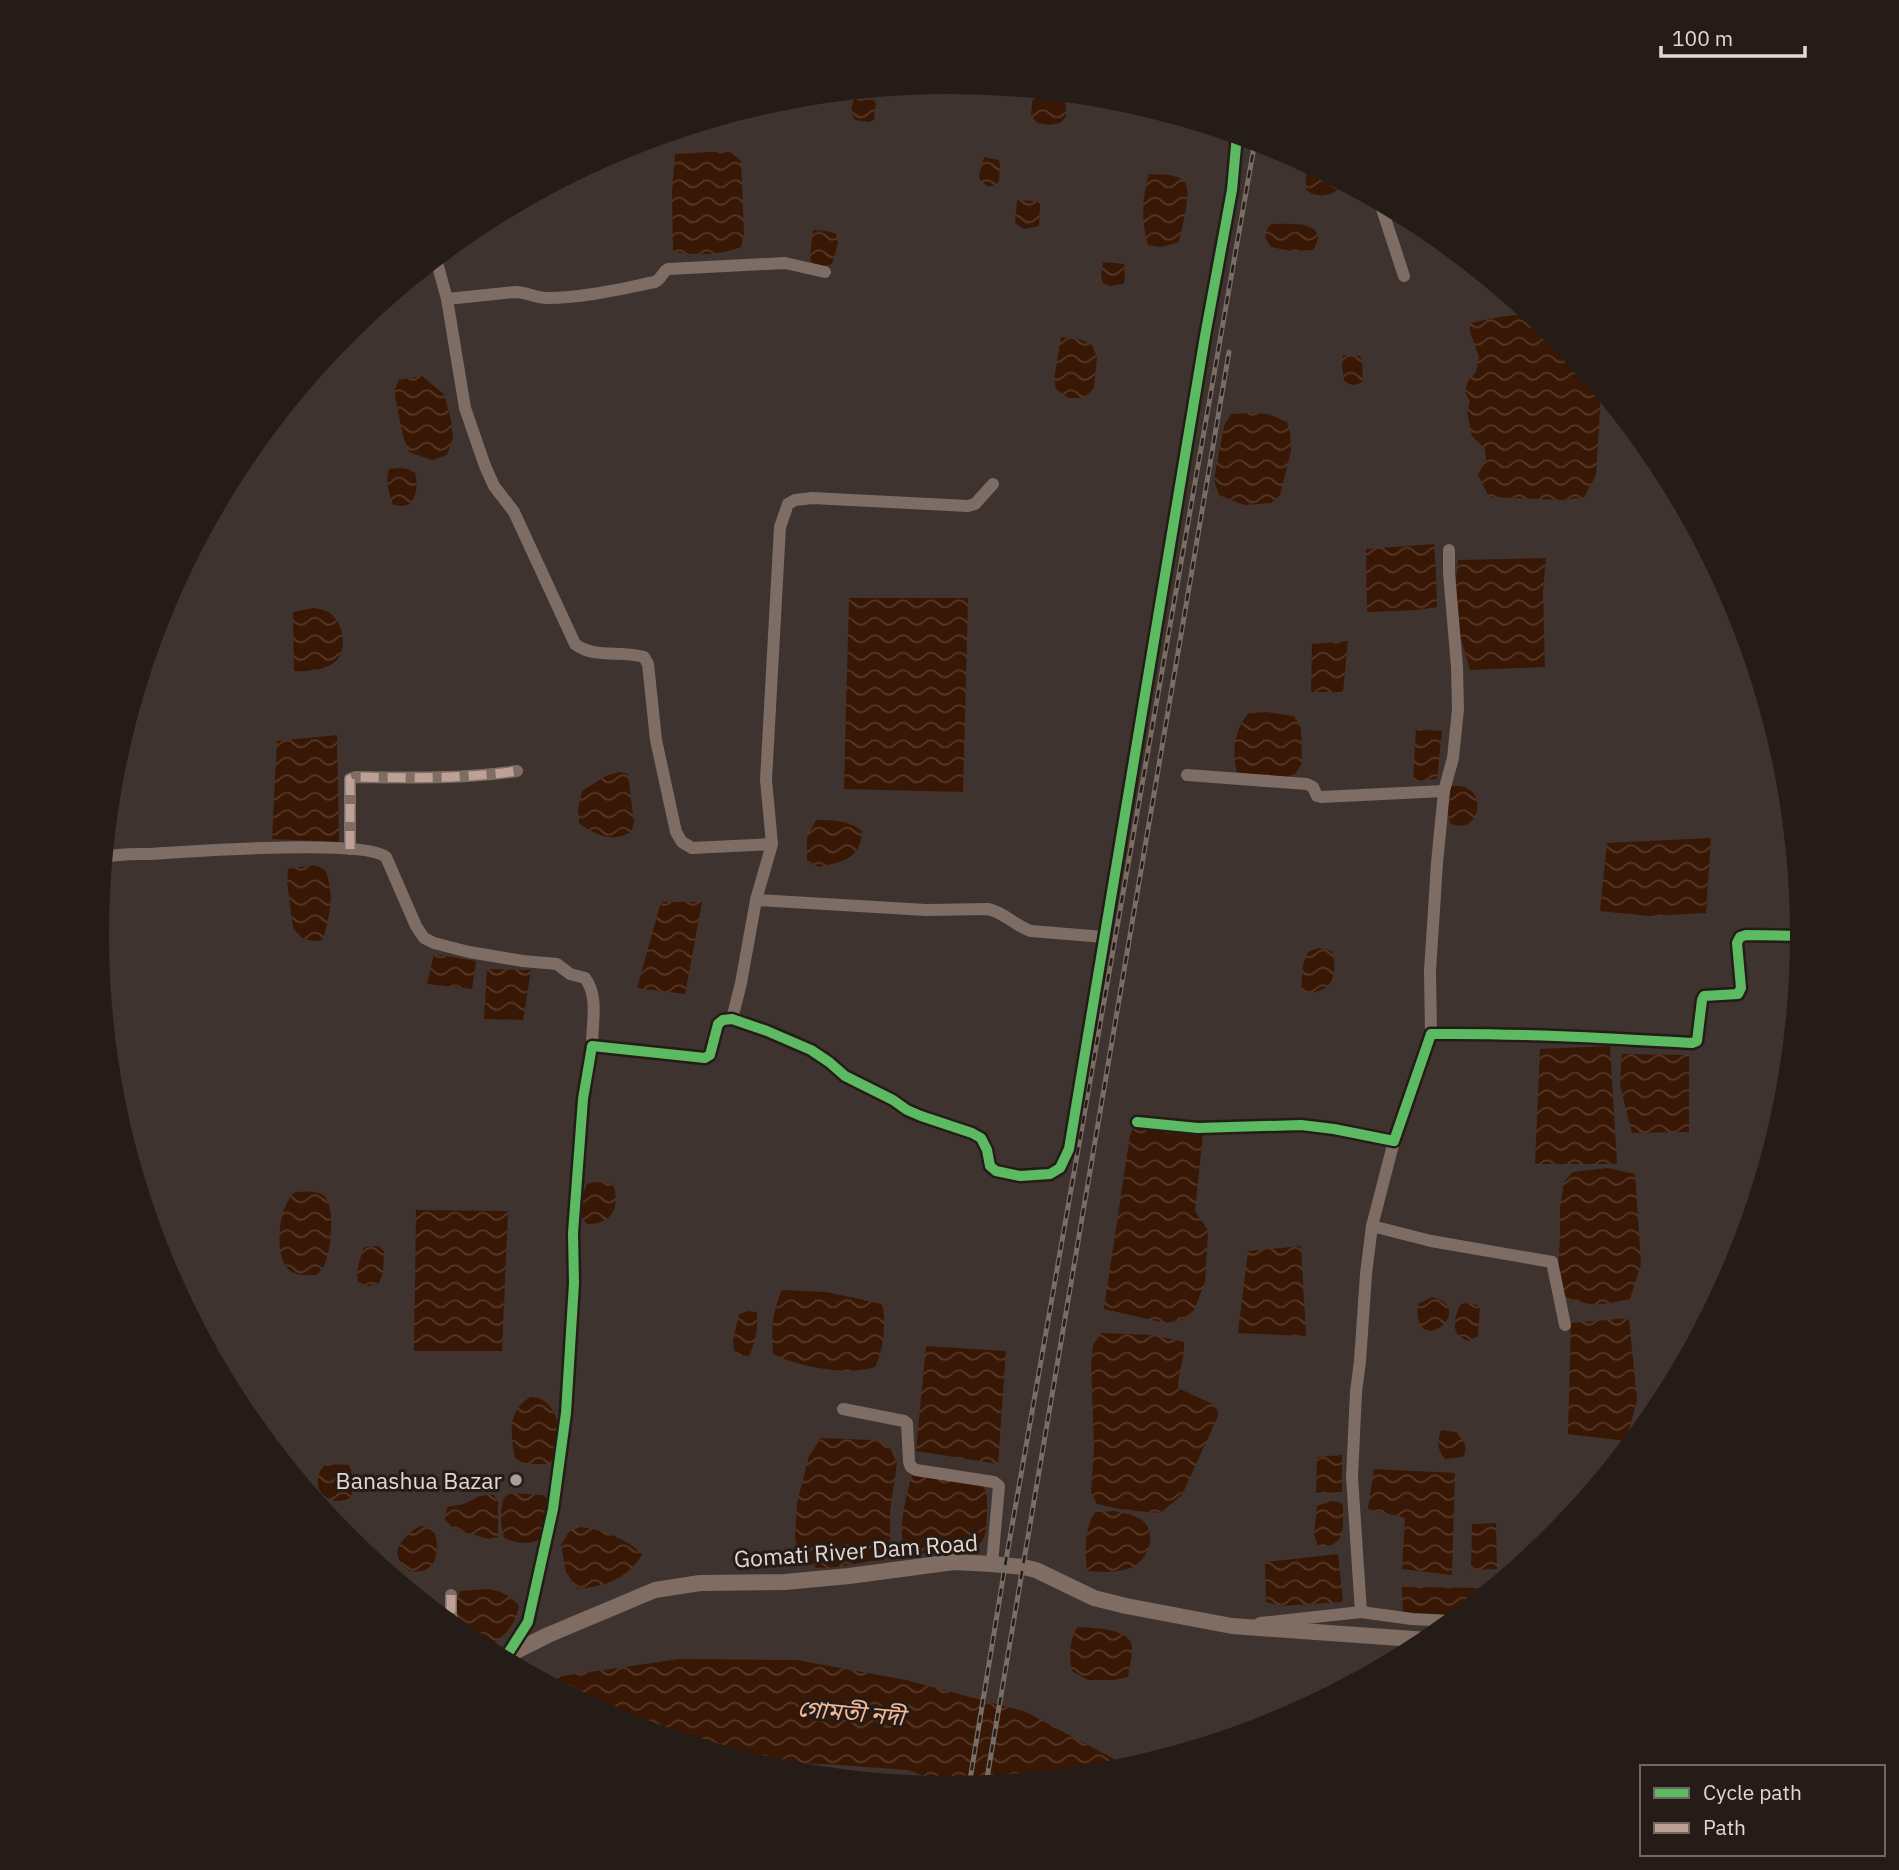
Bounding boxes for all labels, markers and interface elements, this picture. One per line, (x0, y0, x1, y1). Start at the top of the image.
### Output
scale bar (1661, 14, 1804, 58)
text: 100 m (1672, 24, 1733, 52)
place label: Banashua Bazar (336, 1465, 503, 1495)
marker: Banashua Bazar (508, 1472, 524, 1488)
street label: Gomati River Dam Road (733, 1527, 979, 1573)
water label: গোমতী নদী (796, 1691, 910, 1733)
legend (1640, 1765, 1885, 1856)
text: Cycle path (1703, 1778, 1802, 1806)
text: Path (1703, 1813, 1746, 1841)

